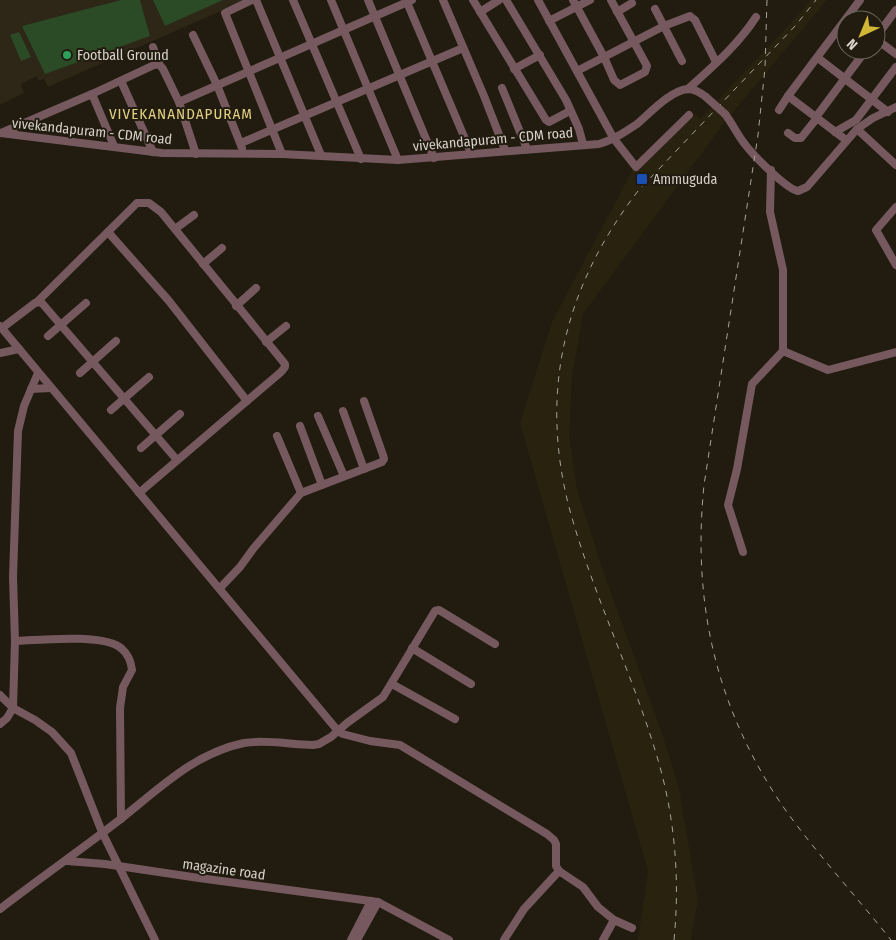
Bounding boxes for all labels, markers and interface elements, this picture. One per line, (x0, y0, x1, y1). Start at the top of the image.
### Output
north arrow (836, 10, 886, 60)
text: N (843, 35, 861, 53)
place label: Football Ground (77, 47, 169, 64)
marker: Football Ground (61, 49, 73, 61)
district label: VIVEKANANDAPURAM (109, 105, 253, 123)
street label: vivekandapuram - CDM road (11, 115, 173, 148)
street label: vivekandapuram - CDM road (412, 124, 574, 155)
place label: Ammuguda (653, 171, 717, 188)
marker: Ammuguda (635, 172, 649, 186)
street label: magazine road (181, 855, 266, 884)

